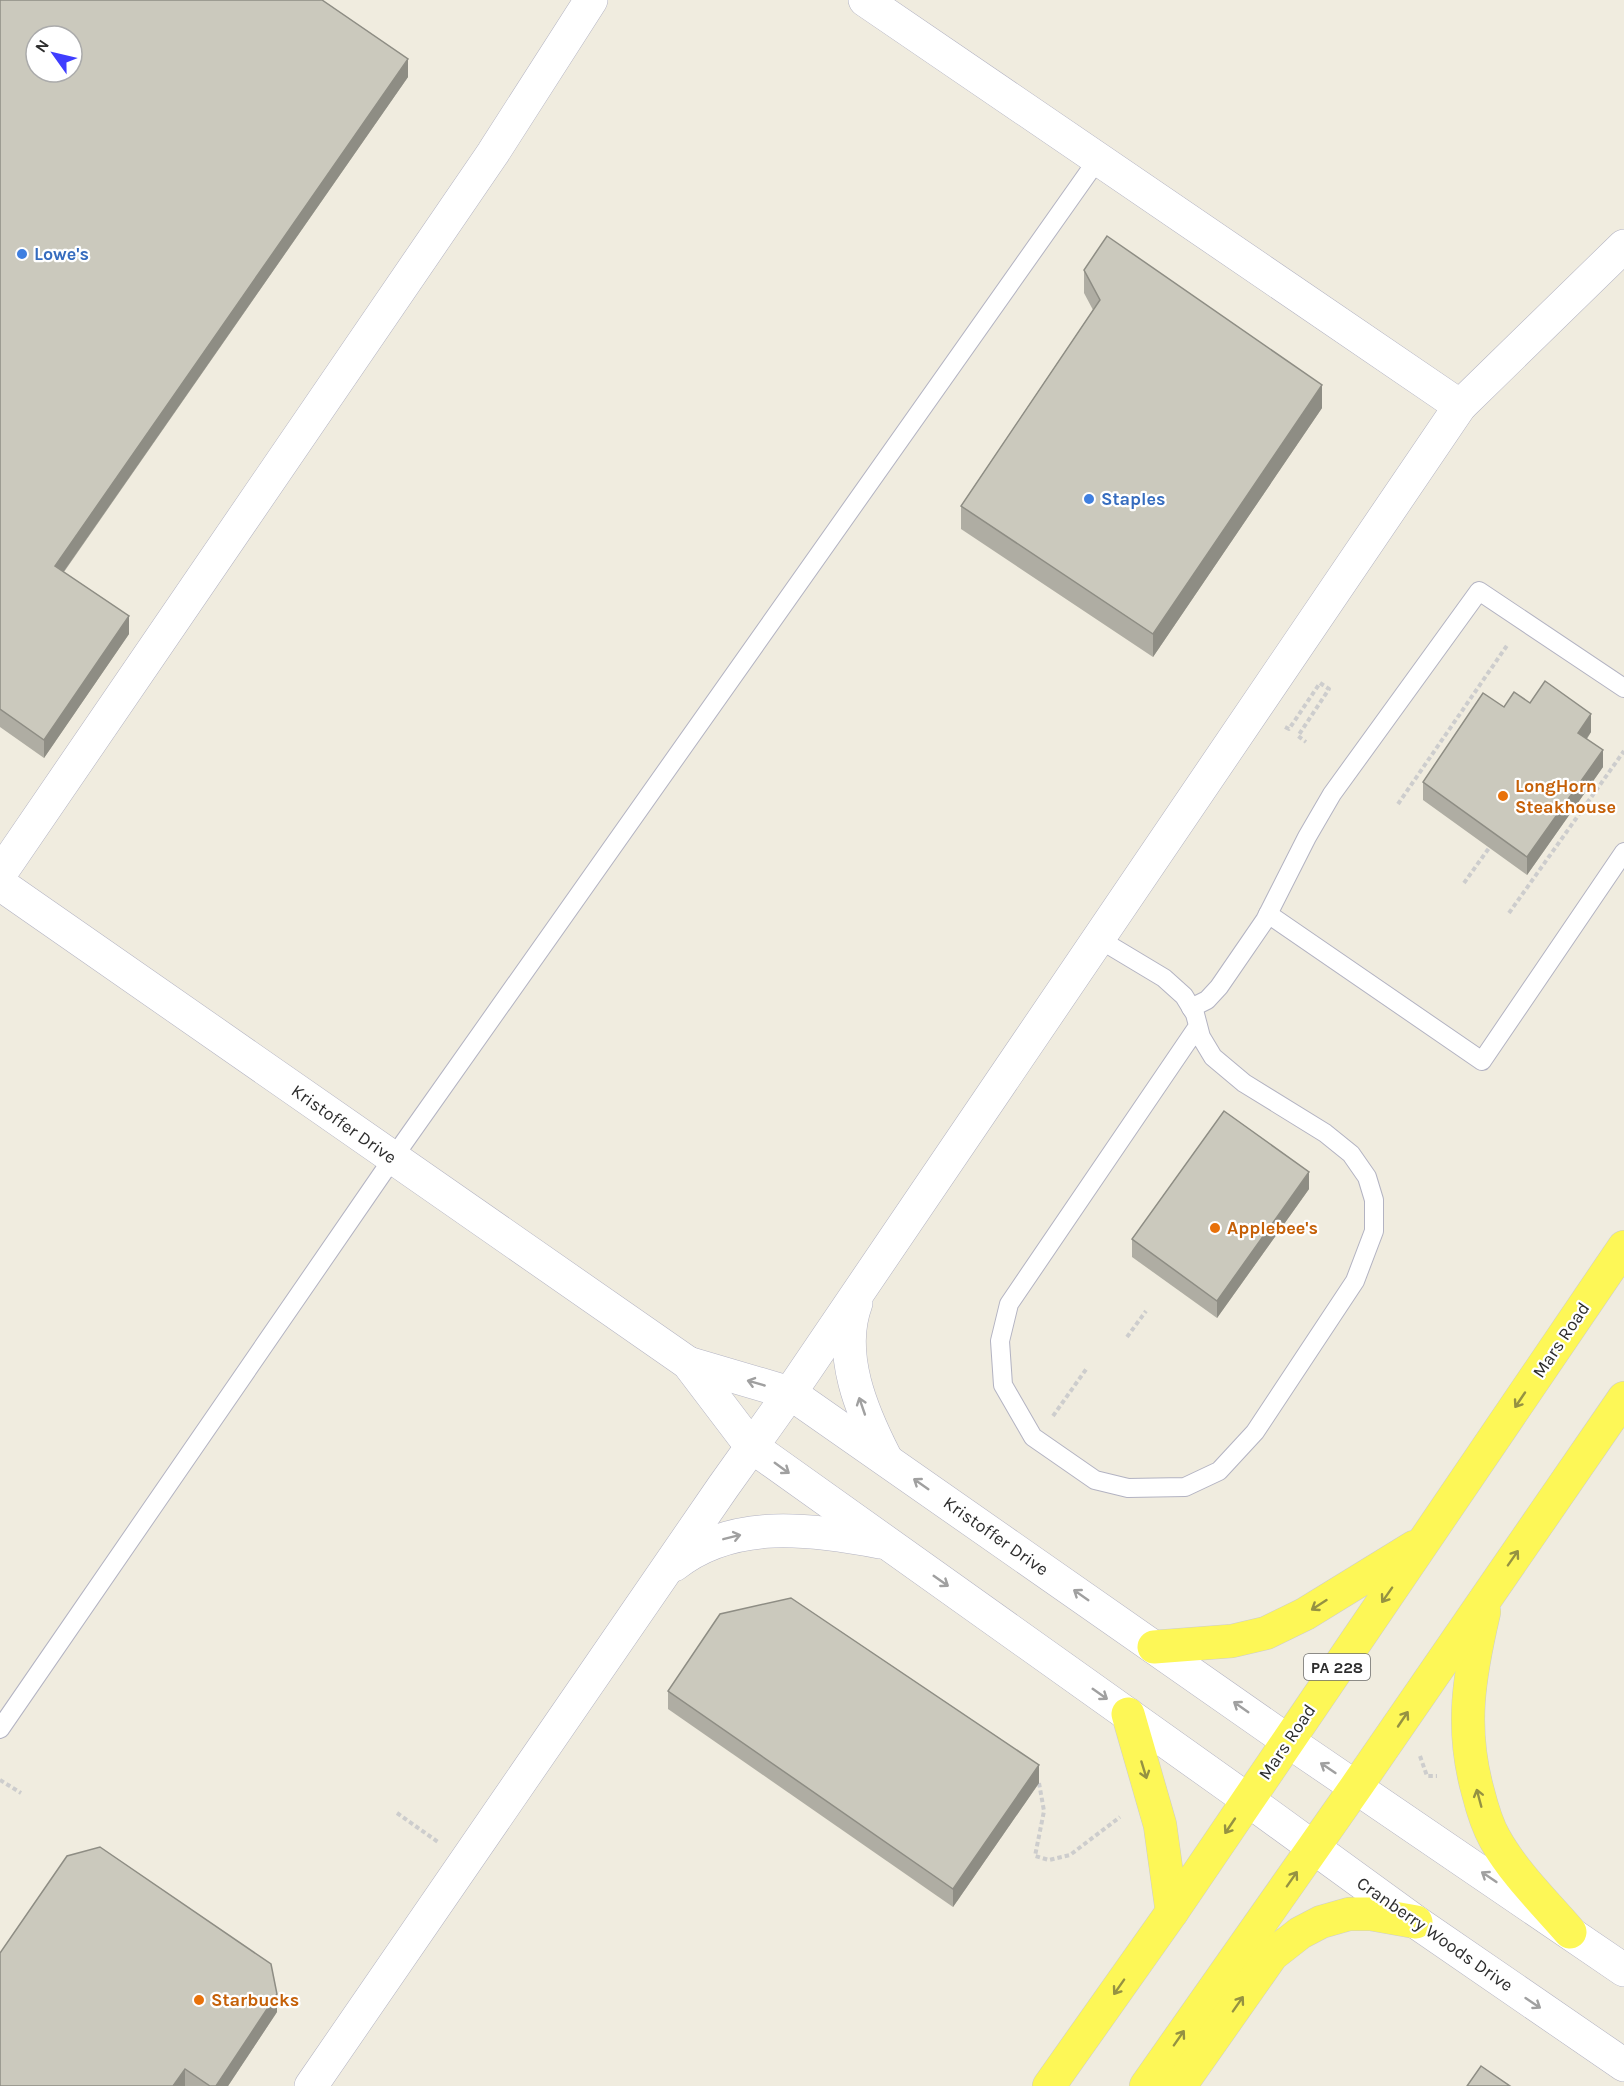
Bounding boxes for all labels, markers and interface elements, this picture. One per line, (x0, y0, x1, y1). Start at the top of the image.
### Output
north arrow (24, 24, 84, 84)
text: N (31, 36, 53, 56)
place label: Lowe's (34, 243, 89, 265)
marker: Lowe's (15, 247, 29, 261)
place label: Staples (1101, 488, 1166, 510)
marker: Staples (1082, 492, 1096, 506)
place label: LongHorn Steakhouse (1515, 775, 1616, 818)
marker: LongHorn Steakhouse (1496, 789, 1510, 803)
street label: Kristoffer Drive (287, 1080, 401, 1168)
place label: Applebee's (1227, 1217, 1318, 1239)
marker: Applebee's (1208, 1221, 1222, 1235)
street label: Mars Road (1528, 1298, 1594, 1382)
one-way arrow (747, 1377, 766, 1388)
one-way arrow (1514, 1391, 1526, 1407)
one-way arrow (856, 1396, 867, 1415)
one-way arrow (774, 1462, 790, 1474)
one-way arrow (913, 1478, 929, 1490)
street label: Kristoffer Drive (939, 1492, 1053, 1580)
one-way arrow (723, 1530, 742, 1542)
one-way arrow (1507, 1550, 1519, 1566)
one-way arrow (933, 1575, 949, 1587)
one-way arrow (1381, 1587, 1393, 1603)
one-way arrow (1073, 1589, 1089, 1601)
one-way arrow (1311, 1598, 1328, 1611)
road number: PA 228 (1304, 1654, 1370, 1680)
one-way arrow (1092, 1688, 1108, 1700)
street label: Mars Road (1254, 1700, 1320, 1784)
one-way arrow (1233, 1701, 1249, 1713)
one-way arrow (1397, 1711, 1409, 1727)
one-way arrow (1139, 1760, 1150, 1779)
one-way arrow (1320, 1762, 1337, 1774)
one-way arrow (1473, 1789, 1485, 1808)
one-way arrow (1224, 1818, 1236, 1834)
one-way arrow (1286, 1871, 1298, 1887)
one-way arrow (1482, 1871, 1498, 1883)
street label: Cranberry Woods Drive (1353, 1872, 1517, 1996)
one-way arrow (1113, 1978, 1125, 1994)
place label: Starbucks (211, 1989, 299, 2011)
marker: Starbucks (192, 1993, 206, 2007)
one-way arrow (1232, 1996, 1244, 2013)
one-way arrow (1524, 1997, 1541, 2009)
one-way arrow (1173, 2031, 1185, 2047)

